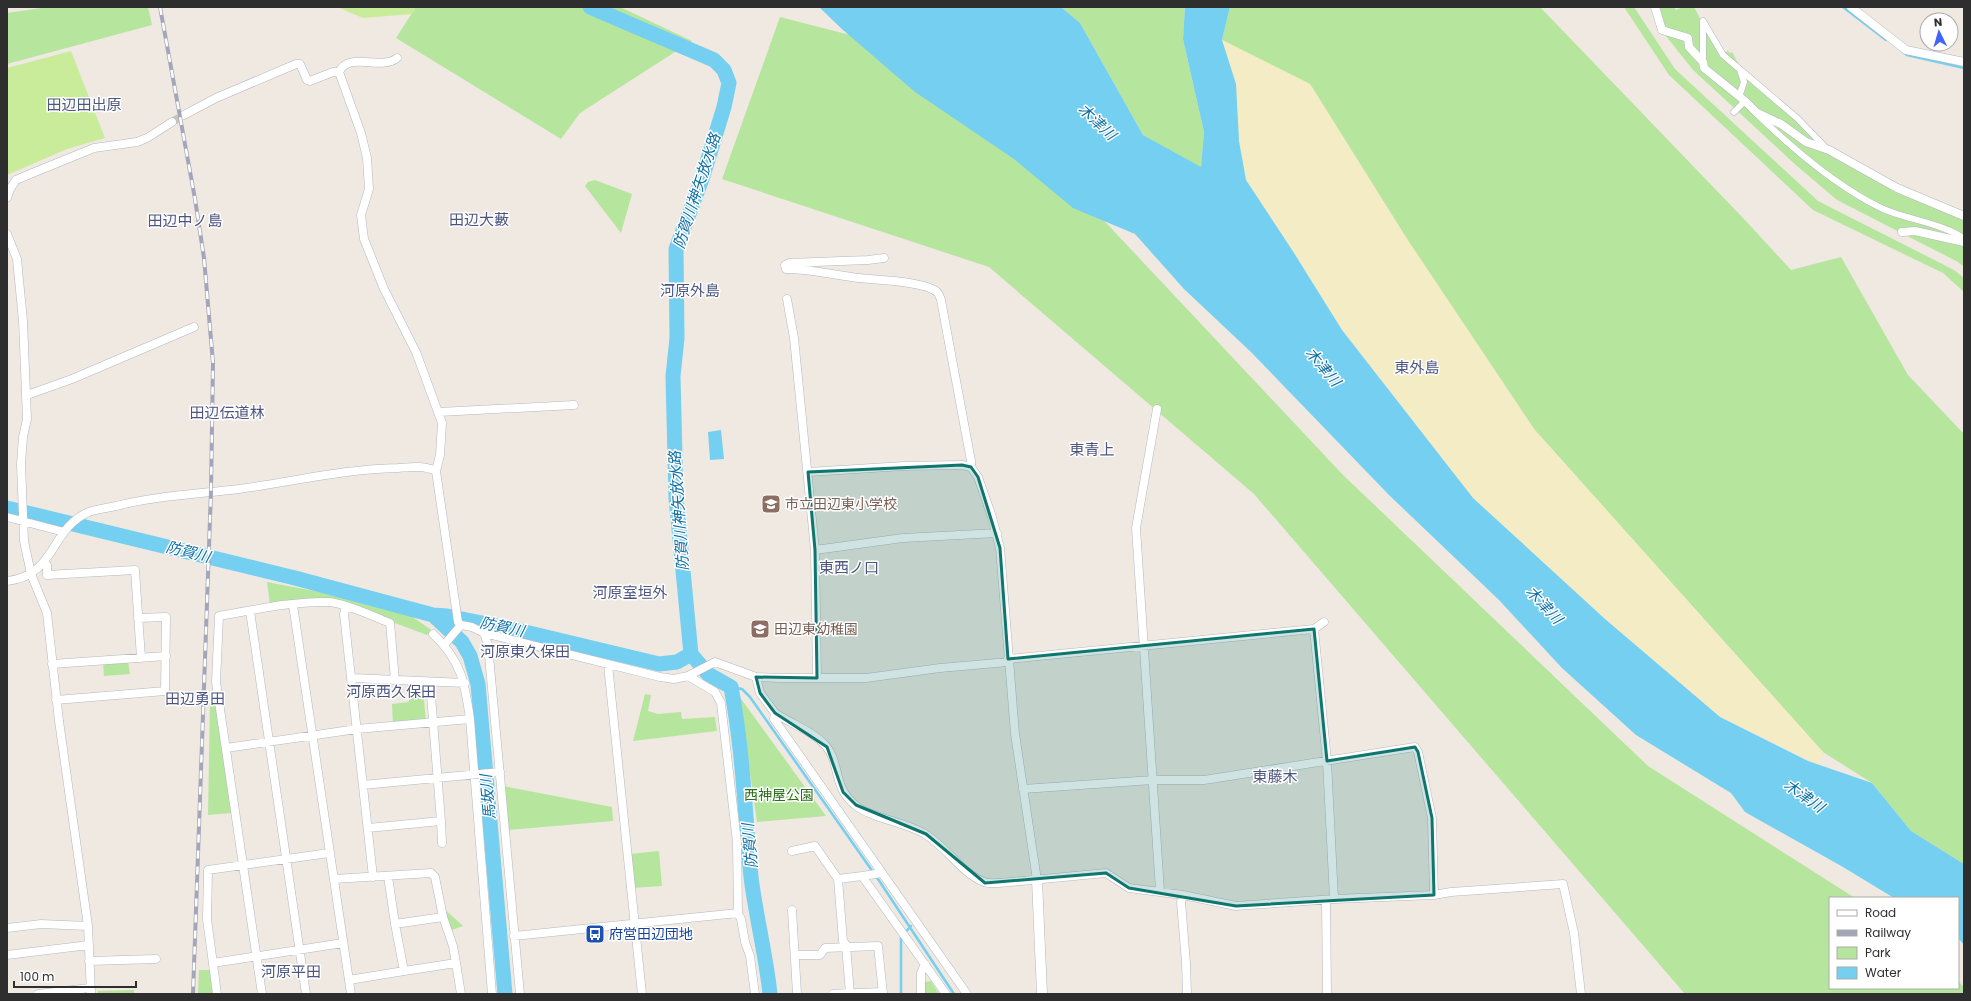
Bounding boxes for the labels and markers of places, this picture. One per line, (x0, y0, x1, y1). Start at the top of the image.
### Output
school or university icon: 市立田辺東小学校 (760, 493, 782, 515)
place label: 市立田辺東小学校 (785, 494, 897, 514)
school or university icon: 田辺東幼稚園 (749, 618, 771, 640)
place label: 田辺東幼稚園 (774, 619, 858, 639)
bus stop icon: 府営田辺団地 (584, 923, 606, 945)
place label: 府営田辺団地 (609, 924, 693, 944)

